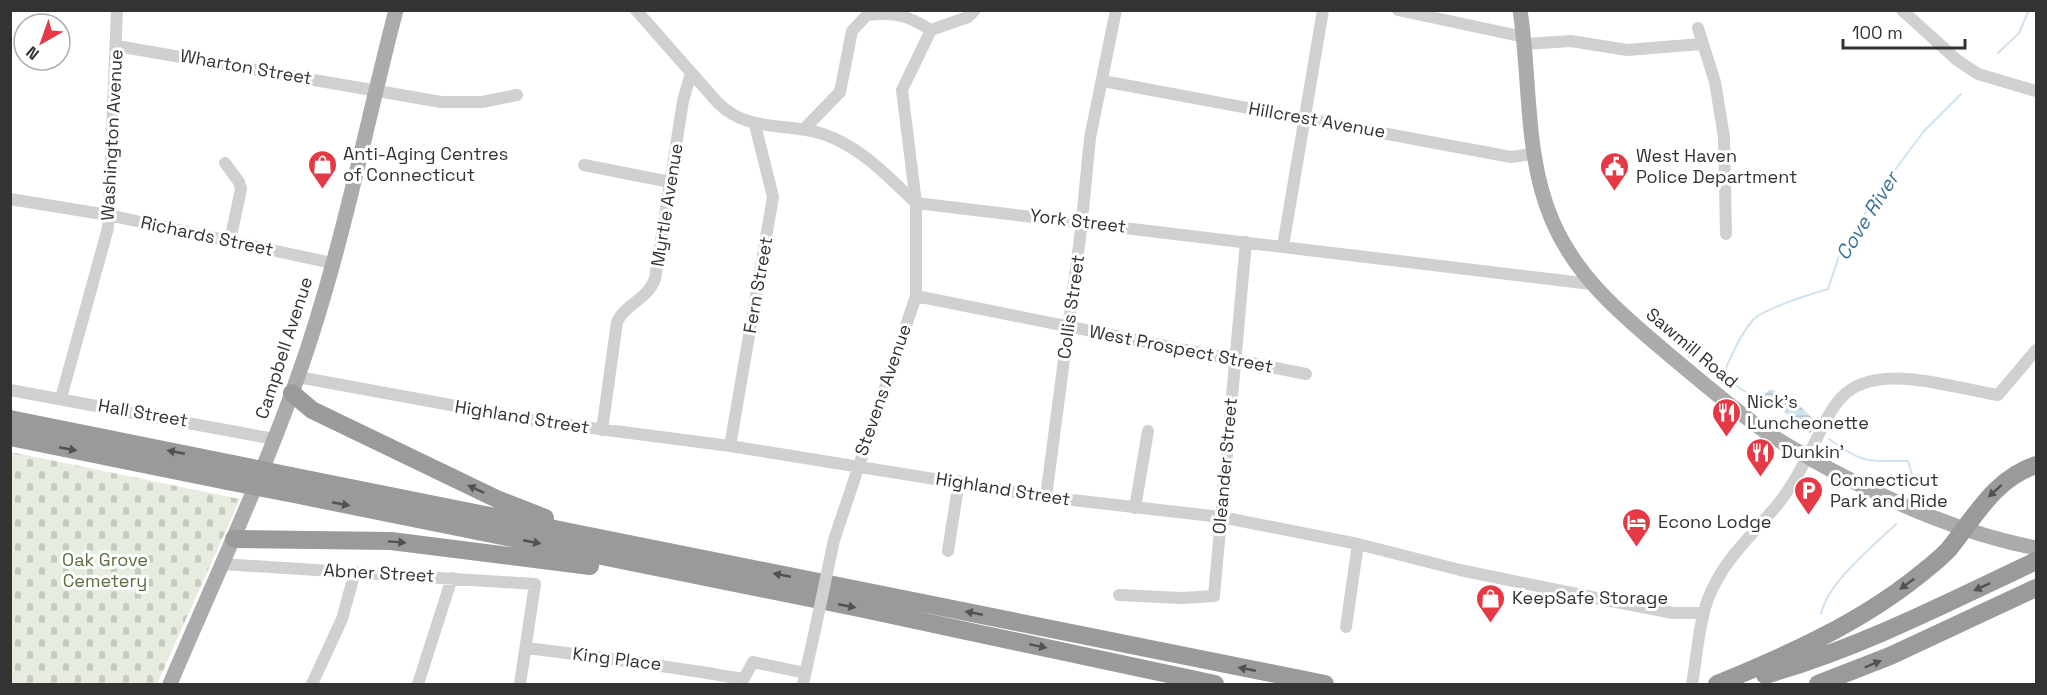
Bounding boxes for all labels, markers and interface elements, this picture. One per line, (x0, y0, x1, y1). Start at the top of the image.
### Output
north arrow (12, 12, 72, 72)
scale bar (1843, 12, 1964, 50)
text: 100 m (1852, 21, 1903, 44)
text: N (22, 42, 44, 65)
street label: Wharton Street (178, 44, 314, 89)
street label: Washington Avenue (96, 49, 127, 221)
street label: Hillcrest Avenue (1247, 96, 1387, 143)
place label: Anti-Aging Centres of Connecticut (343, 142, 508, 186)
street label: Myrtle Avenue (645, 142, 688, 268)
place label: West Haven Police Department (1636, 144, 1797, 188)
shop icon: Anti-Aging Centres of Connecticut (306, 148, 338, 190)
public building icon: West Haven Police Department (1599, 150, 1631, 192)
water label: Cove River (1830, 165, 1906, 265)
street label: York Street (1029, 203, 1127, 238)
street label: Richards Street (139, 210, 276, 261)
street label: Fern Street (738, 235, 777, 335)
street label: Collis Street (1052, 253, 1089, 361)
street label: Campbell Avenue (250, 274, 317, 422)
street label: Sawmill Road (1642, 302, 1743, 393)
street label: West Prospect Street (1087, 319, 1275, 378)
street label: Stevens Avenue (849, 321, 916, 459)
place label: Nick’s Luncheonette (1747, 390, 1869, 434)
street label: Hall Street (96, 393, 190, 432)
street label: Highland Street (453, 395, 591, 438)
restaurant icon: Nick’s Luncheonette (1710, 396, 1742, 438)
street label: Oleander Street (1207, 397, 1242, 535)
restaurant icon: Dunkin' (1744, 436, 1776, 478)
place label: Dunkin' (1781, 440, 1844, 463)
one-way arrow (59, 445, 78, 454)
one-way arrow (167, 447, 185, 457)
street label: Highland Street (934, 467, 1072, 510)
place label: Connecticut Park and Ride (1830, 468, 1948, 512)
parking icon: Connecticut Park and Ride (1793, 474, 1825, 516)
one-way arrow (1988, 484, 2003, 497)
one-way arrow (467, 485, 484, 494)
one-way arrow (332, 500, 351, 509)
hotel icon: Econo Lodge (1621, 506, 1653, 548)
place label: Econo Lodge (1658, 510, 1772, 533)
one-way arrow (388, 537, 407, 546)
one-way arrow (523, 538, 541, 548)
park label: Oak Grove Cemetery (62, 548, 148, 592)
street label: Abner Street (323, 558, 435, 587)
one-way arrow (773, 570, 792, 579)
one-way arrow (1899, 578, 1914, 590)
shop icon: KeepSafe Storage (1475, 582, 1507, 624)
one-way arrow (1974, 582, 1991, 591)
place label: KeepSafe Storage (1512, 586, 1668, 609)
one-way arrow (837, 602, 856, 611)
one-way arrow (964, 608, 983, 617)
street label: King Place (571, 642, 663, 675)
one-way arrow (1028, 642, 1047, 651)
one-way arrow (1864, 659, 1882, 668)
one-way arrow (1237, 664, 1256, 673)

